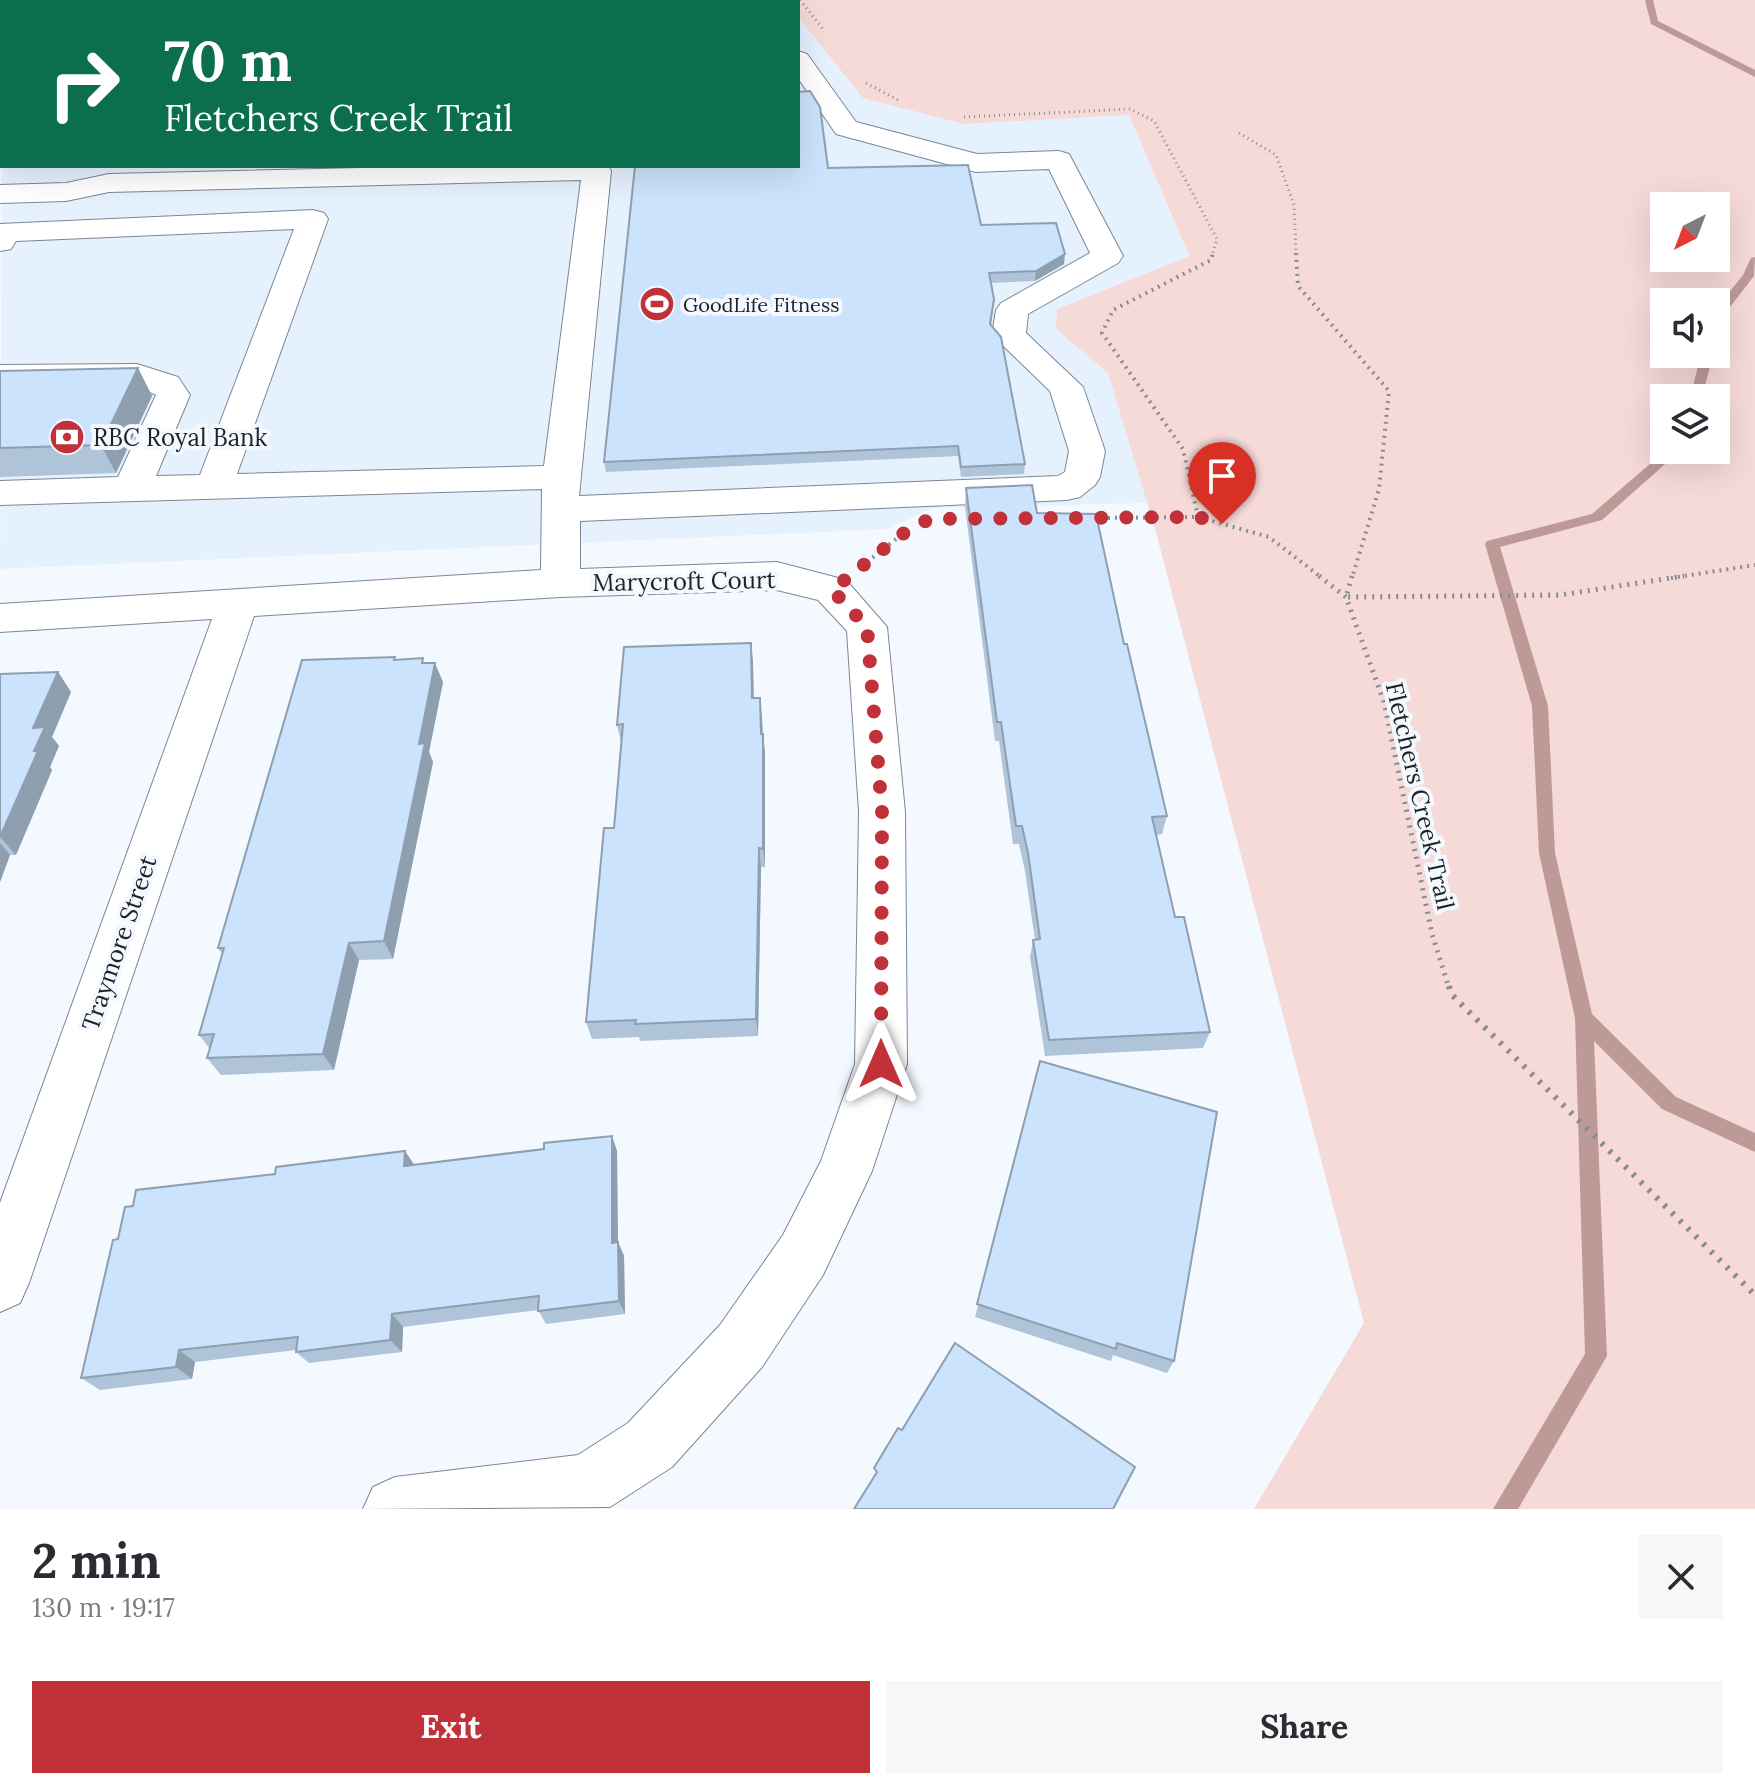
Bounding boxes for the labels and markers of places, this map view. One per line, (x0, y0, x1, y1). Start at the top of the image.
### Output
sports icon: GoodLife Fitness (638, 285, 676, 323)
place label: GoodLife Fitness (683, 292, 839, 317)
bank icon: RBC Royal Bank (48, 418, 86, 456)
place label: RBC Royal Bank (93, 422, 268, 453)
pin (1188, 442, 1256, 524)

